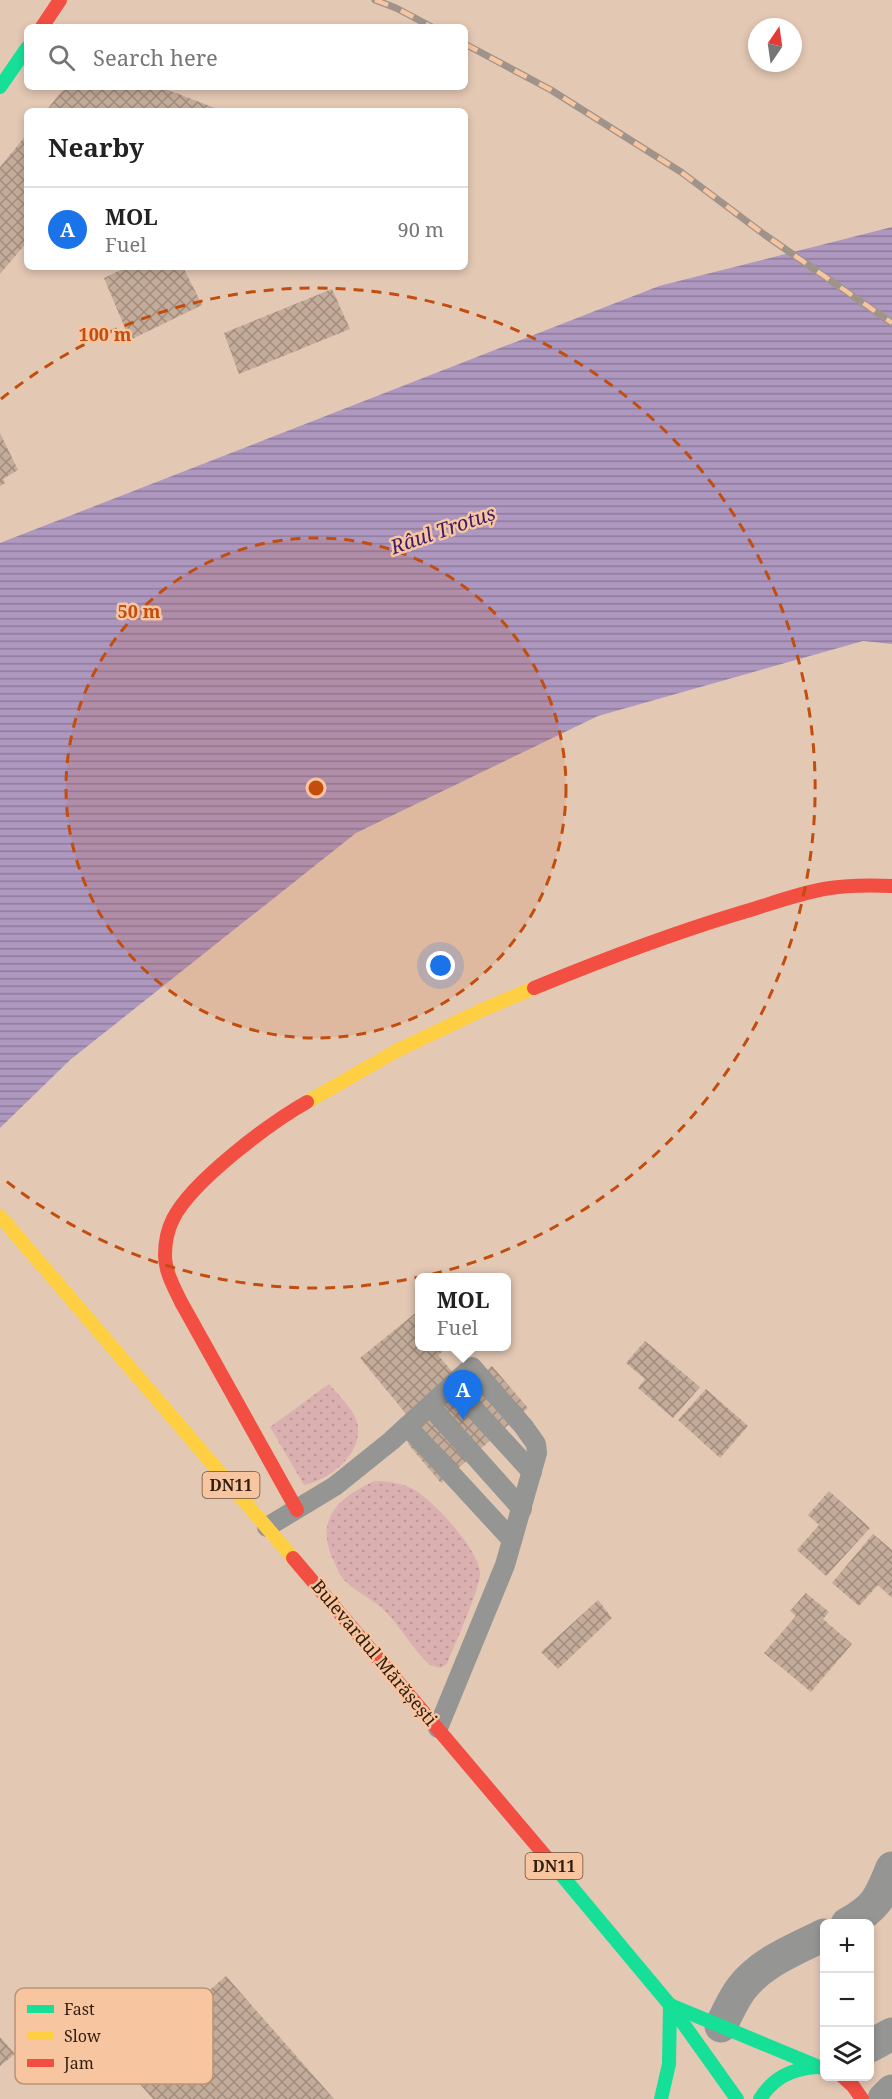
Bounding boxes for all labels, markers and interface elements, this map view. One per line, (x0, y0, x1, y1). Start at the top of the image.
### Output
north arrow (748, 18, 802, 72)
search box (24, 24, 468, 90)
icon: search (45, 41, 78, 74)
text: Search here (93, 42, 218, 72)
text: Nearby (48, 129, 144, 165)
text: MOL (105, 201, 158, 231)
text: A (60, 216, 75, 243)
text: 90 m (398, 216, 444, 243)
text: Fuel (105, 231, 146, 258)
text: 100 m (79, 322, 132, 346)
water label: Râul Trotuș (386, 499, 499, 560)
text: 50 m (118, 599, 161, 623)
centre of rings (306, 778, 326, 798)
your location (426, 951, 455, 980)
popup (415, 1273, 511, 1351)
text: MOL (437, 1284, 489, 1314)
text: Fuel (437, 1314, 478, 1341)
pin: A (444, 1370, 482, 1420)
road number: DN11 (202, 1472, 260, 1498)
street label: Bulevardul Mărășești (307, 1574, 443, 1731)
road number: DN11 (526, 1853, 582, 1879)
map controls (820, 1919, 874, 2081)
button: + (820, 1919, 874, 1973)
button: − (820, 1973, 874, 2027)
legend (15, 1988, 213, 2084)
text: Fast (64, 1998, 95, 2020)
text: Slow (64, 2025, 101, 2047)
button: layers (820, 2027, 874, 2081)
text: Jam (63, 2052, 94, 2074)

